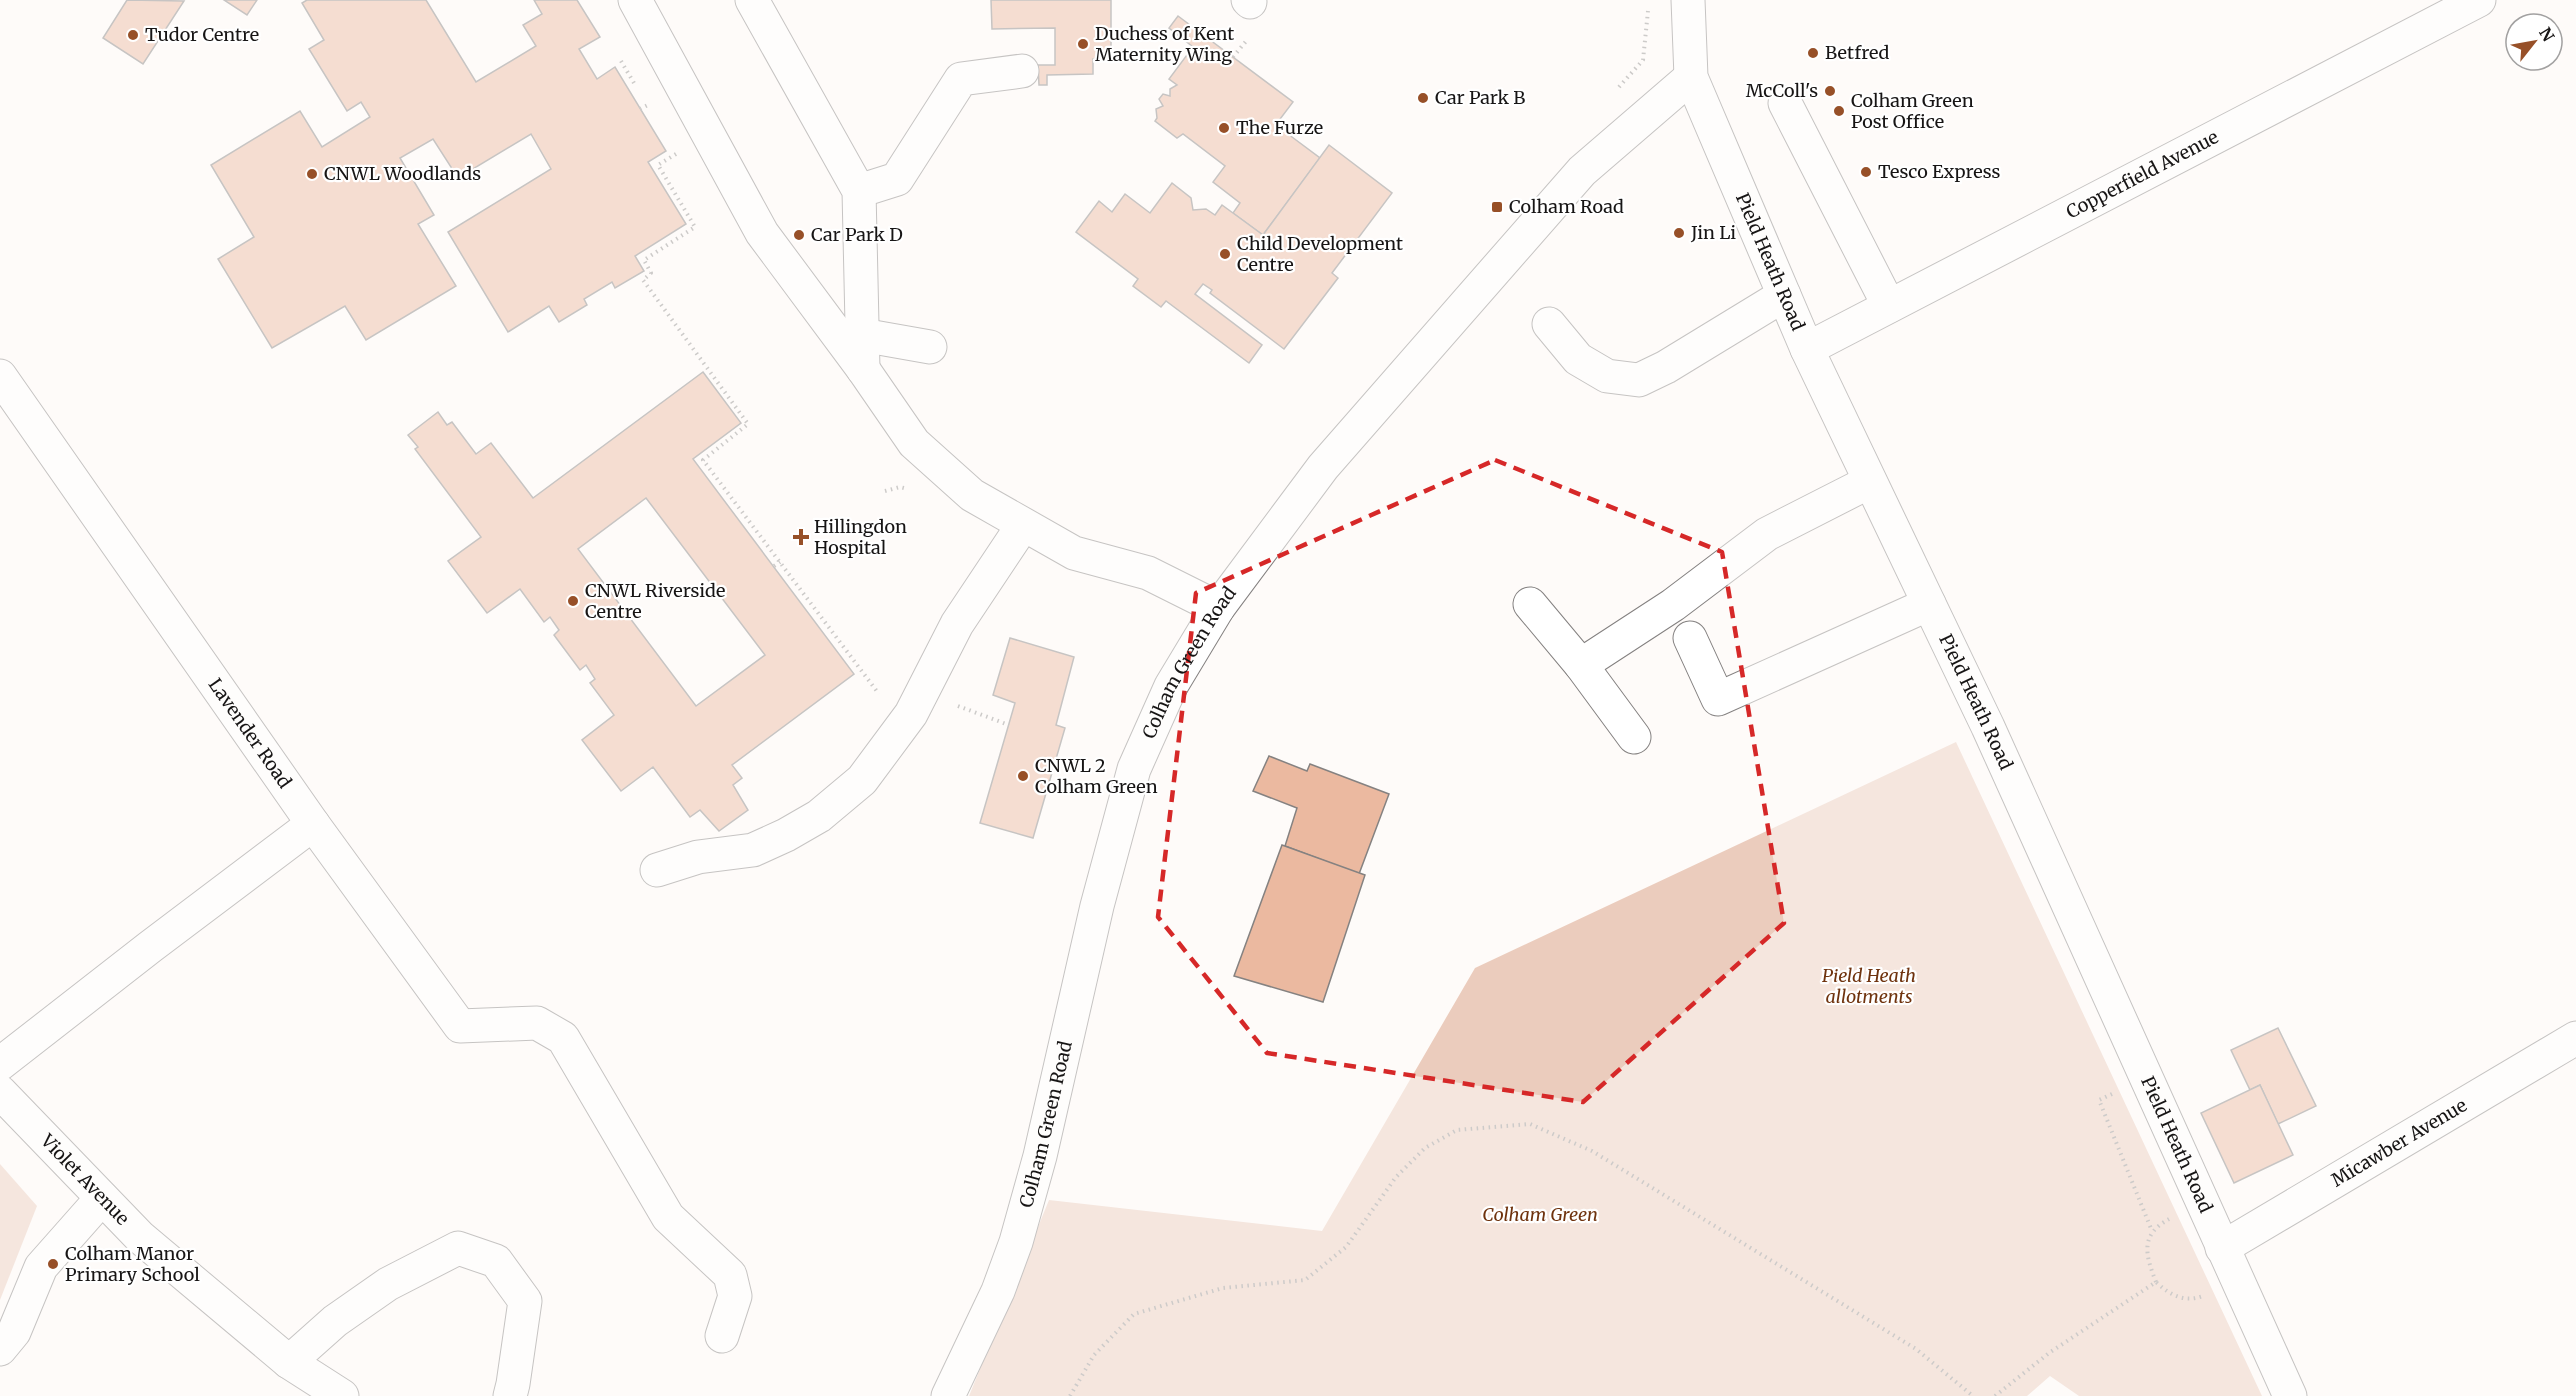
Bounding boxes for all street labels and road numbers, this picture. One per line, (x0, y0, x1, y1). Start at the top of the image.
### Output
street label: Copperfield Avenue (2062, 125, 2222, 223)
street label: Pield Heath Road (1731, 189, 1810, 334)
street label: Colham Green Road (1137, 582, 1241, 742)
street label: Pield Heath Road (1934, 630, 2018, 773)
street label: Lavender Road (204, 674, 297, 793)
street label: Colham Green Road (1014, 1039, 1077, 1210)
street label: Pield Heath Road (2136, 1073, 2218, 1216)
street label: Micawber Avenue (2327, 1093, 2471, 1192)
street label: Violet Avenue (35, 1128, 134, 1230)

